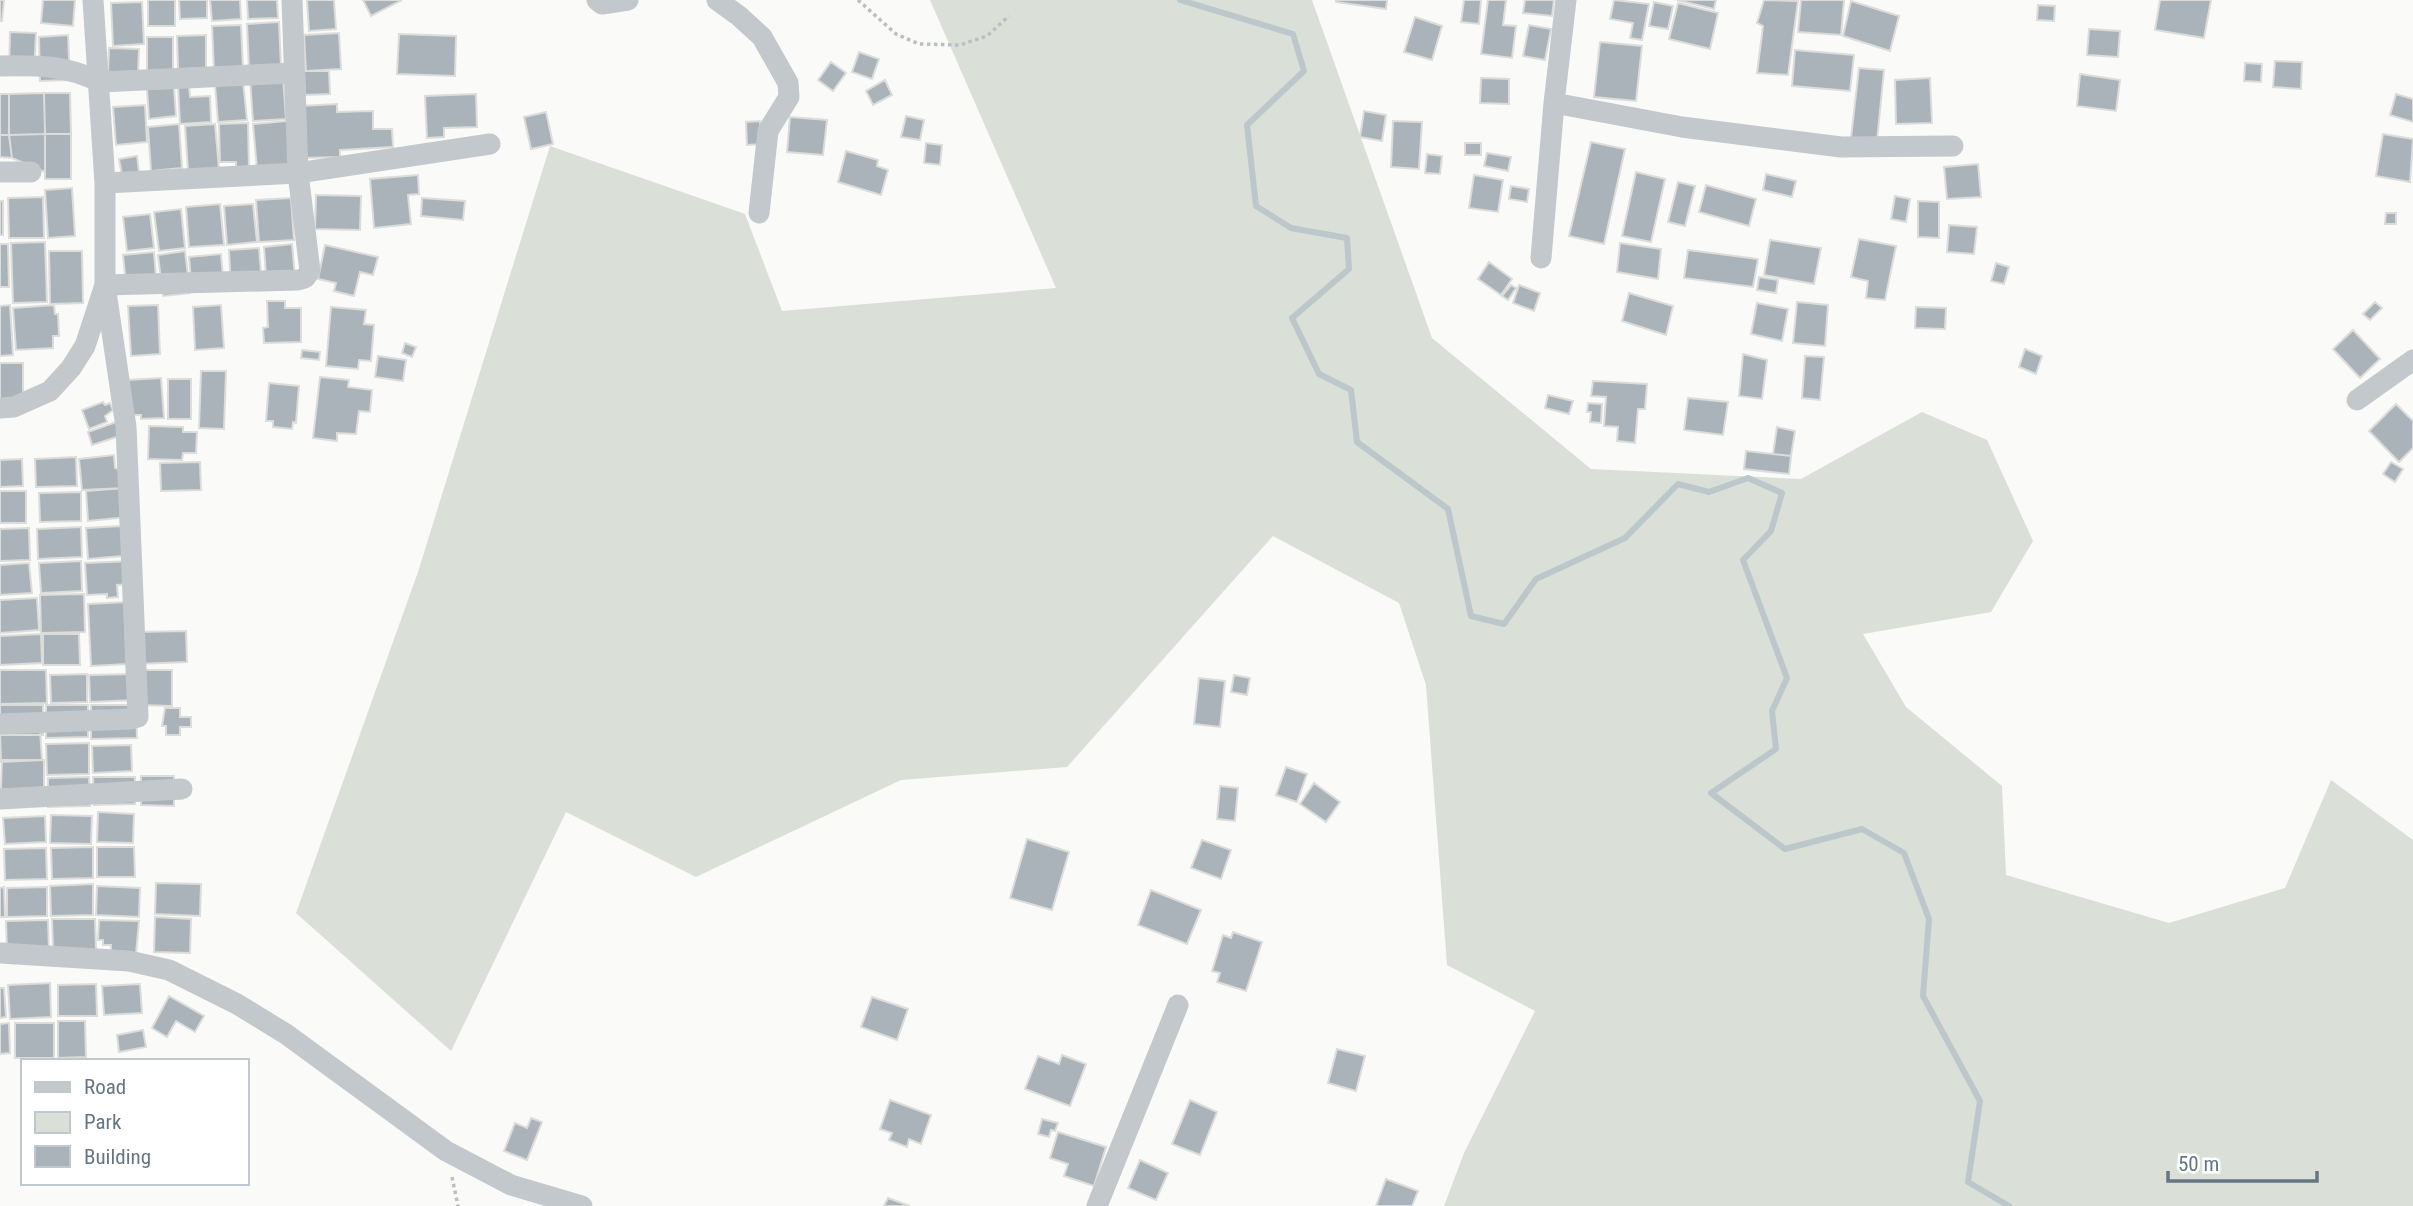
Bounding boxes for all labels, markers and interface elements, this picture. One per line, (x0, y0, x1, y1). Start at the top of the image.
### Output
legend (21, 1059, 248, 1185)
text: Road (84, 1075, 126, 1099)
text: Park (84, 1110, 122, 1134)
scale bar (2168, 1140, 2317, 1184)
text: Building (84, 1145, 151, 1169)
text: 50 m (2178, 1152, 2219, 1176)

